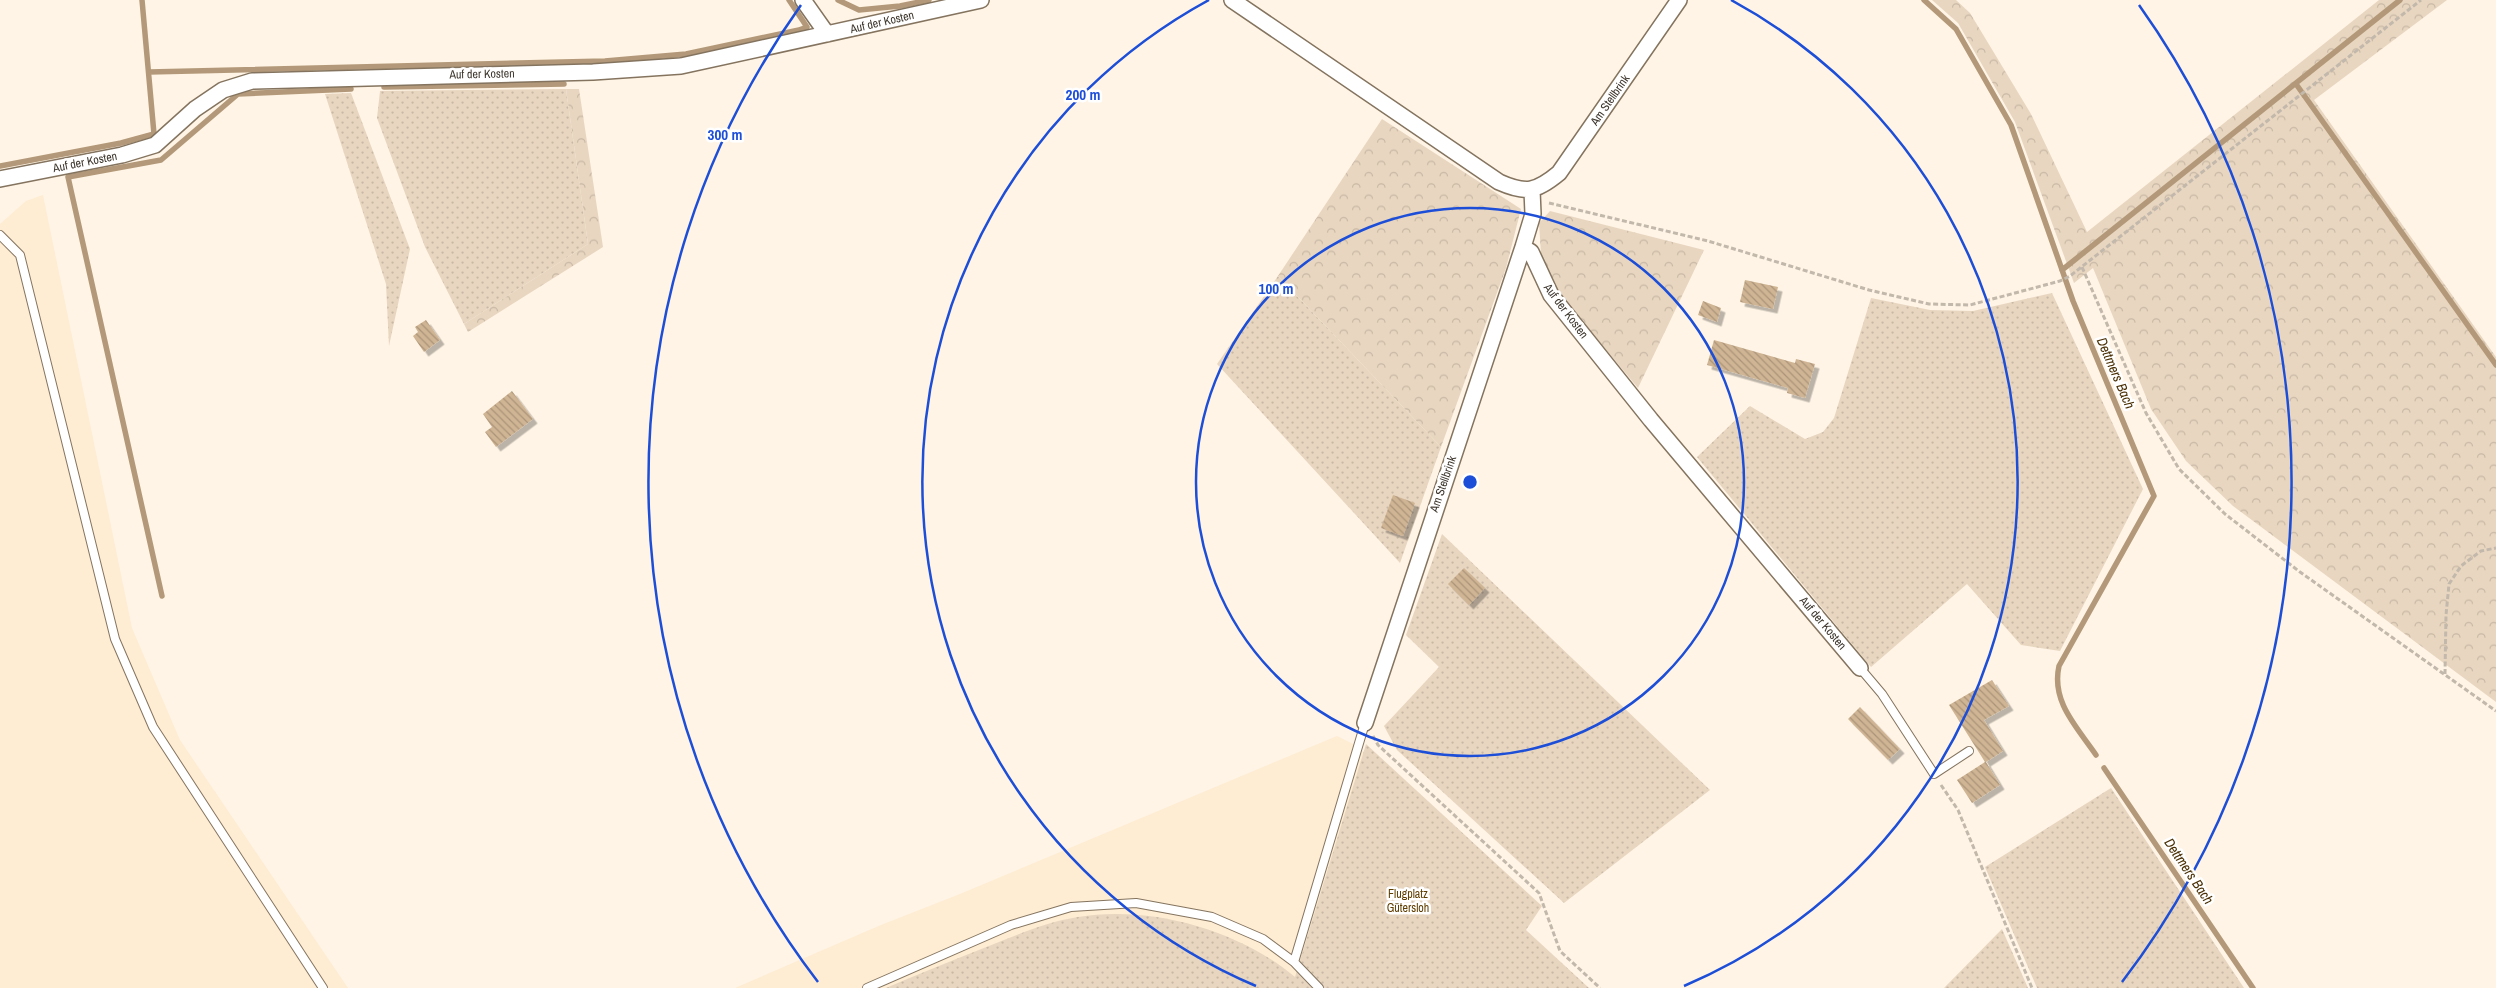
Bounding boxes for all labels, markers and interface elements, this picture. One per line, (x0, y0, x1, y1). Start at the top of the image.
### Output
street label: Auf der Kosten (848, 7, 916, 37)
street label: Auf der Kosten (448, 65, 515, 83)
street label: Am Stellbrink (1586, 71, 1633, 129)
text: 200 m (1066, 84, 1100, 105)
text: 300 m (708, 124, 742, 145)
street label: Auf der Kosten (51, 148, 118, 176)
text: 100 m (1259, 278, 1293, 299)
street label: Auf der Kosten (1539, 279, 1592, 342)
water label: Dettmers Bach (2093, 335, 2139, 411)
street label: Am Stellbrink (1426, 454, 1460, 515)
centre of rings (1461, 473, 1479, 491)
street label: Auf der Kosten (1795, 592, 1850, 653)
water label: Dettmers Bach (2160, 834, 2218, 908)
park label: Flugplatz Gütersloh (1387, 886, 1429, 916)

